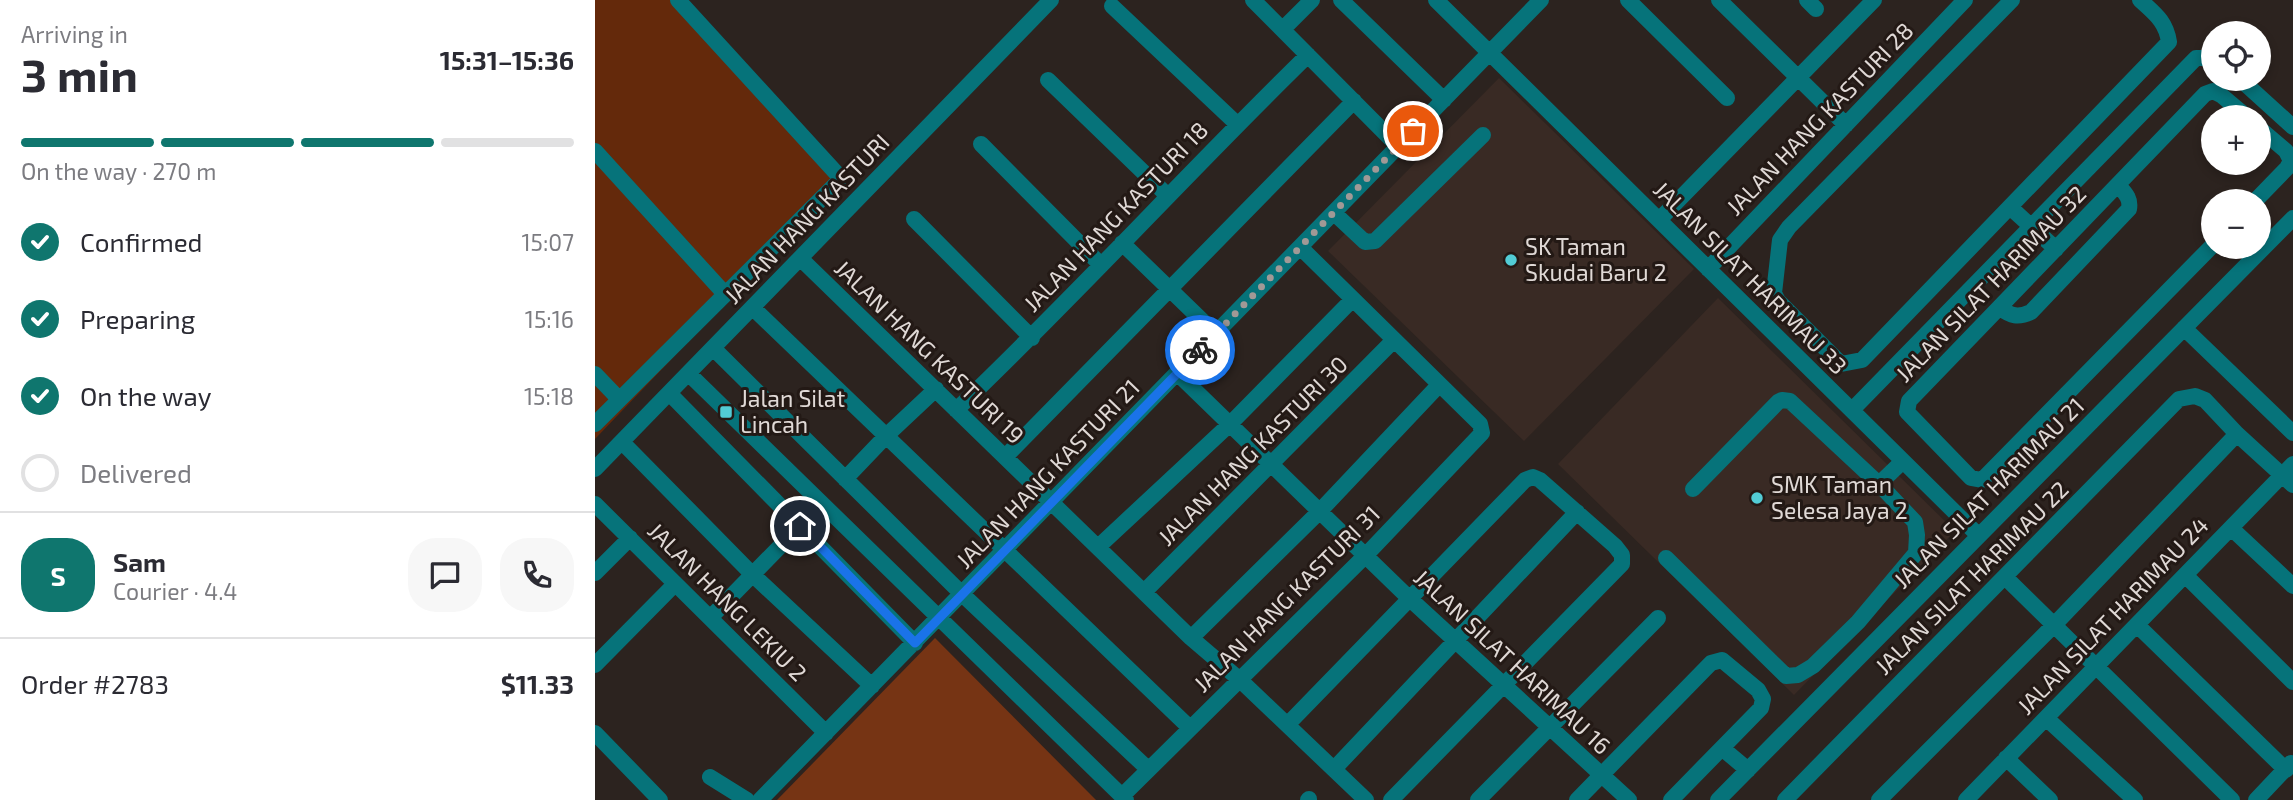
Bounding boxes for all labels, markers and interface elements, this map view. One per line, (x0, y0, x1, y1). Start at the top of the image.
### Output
street label: JALAN HANG KASTURI 28 (1720, 16, 1919, 220)
text: Arriving in (21, 20, 128, 48)
map controls (2201, 21, 2271, 259)
button: locate (2201, 21, 2271, 91)
text: 15:31–15:36 (440, 44, 574, 75)
text: 3 min (21, 46, 138, 101)
pin (1383, 101, 1443, 161)
button: + (2201, 105, 2271, 175)
icon: bag (1394, 112, 1432, 150)
street label: JALAN HANG KASTURI 18 (1017, 116, 1213, 317)
street label: JALAN HANG KASTURI (718, 128, 894, 309)
text: On the way · 270 m (21, 157, 216, 185)
street label: JALAN SILAT HARIMAU 33 (1648, 175, 1853, 380)
street label: JALAN SILAT HARIMAU 32 (1889, 179, 2091, 387)
button: − (2201, 189, 2271, 259)
icon: check (21, 223, 59, 261)
text: Confirmed (80, 226, 203, 257)
text: 15:07 (521, 228, 574, 256)
place label: SK Taman Skudai Baru 2 (1525, 232, 1667, 286)
marker: SK Taman Skudai Baru 2 (1503, 252, 1519, 268)
street label: JALAN HANG KASTURI 19 (829, 254, 1030, 449)
icon: check (21, 300, 59, 338)
text: Preparing (80, 303, 195, 334)
text: 15:16 (525, 305, 574, 333)
courier (1165, 315, 1235, 385)
icon: bike (1181, 331, 1219, 369)
street label: JALAN HANG KASTURI 30 (1152, 350, 1353, 551)
street label: JALAN HANG KASTURI 21 (950, 373, 1145, 574)
icon: check (21, 377, 59, 415)
text: On the way (80, 380, 211, 411)
text: 15:18 (524, 382, 574, 410)
place label: Jalan Silat Lincah (740, 384, 845, 438)
street label: JALAN SILAT HARIMAU 21 (1887, 391, 2089, 593)
marker: Jalan Silat Lincah (718, 404, 734, 420)
text: Delivered (80, 457, 192, 488)
place label: SMK Taman Selesa Jaya 2 (1771, 470, 1908, 524)
street label: JALAN SILAT HARIMAU 22 (1869, 475, 2074, 680)
marker: SMK Taman Selesa Jaya 2 (1749, 490, 1765, 506)
pin (770, 496, 830, 556)
street label: JALAN HANG KASTURI 31 (1187, 499, 1385, 697)
icon: home (781, 507, 819, 545)
street label: JALAN SILAT HARIMAU 24 (2011, 511, 2214, 720)
street label: JALAN HANG LEKIU 2 (643, 516, 813, 686)
button: chat (408, 538, 482, 612)
button: phone (500, 538, 574, 612)
text: Sam (113, 546, 166, 577)
text: S (50, 560, 66, 591)
street label: JALAN SILAT HARIMAU 16 (1409, 563, 1617, 760)
text: Courier · 4.4 (113, 577, 237, 605)
text: Order #2783 (21, 668, 169, 699)
text: $11.33 (501, 668, 574, 699)

